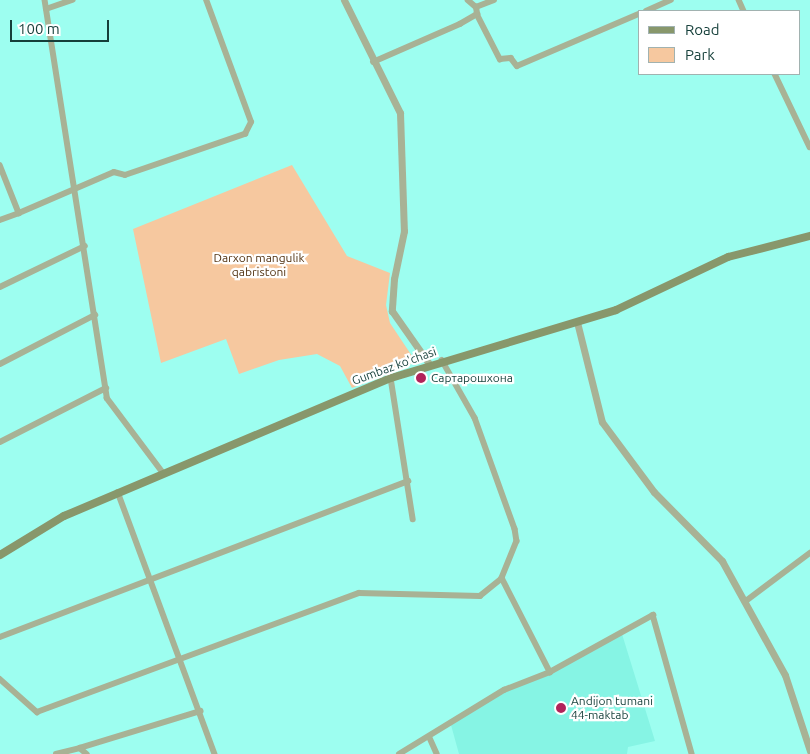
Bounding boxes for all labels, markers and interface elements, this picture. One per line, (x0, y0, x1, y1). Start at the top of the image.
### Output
scale bar (12, 10, 111, 42)
legend (638, 10, 800, 75)
text: 100 m (18, 20, 60, 37)
text: Road (685, 21, 720, 38)
text: Park (685, 46, 715, 63)
park label: Darxon mangulik qabristoni (213, 251, 305, 279)
street label: Gumbaz ko'chasi (350, 344, 438, 388)
place label: Сартарошхона (431, 371, 513, 385)
marker: Сартарошхона (415, 372, 427, 384)
place label: Andijon tumani 44-maktab (571, 694, 653, 722)
marker: Andijon tumani 44-maktab (555, 702, 567, 714)

